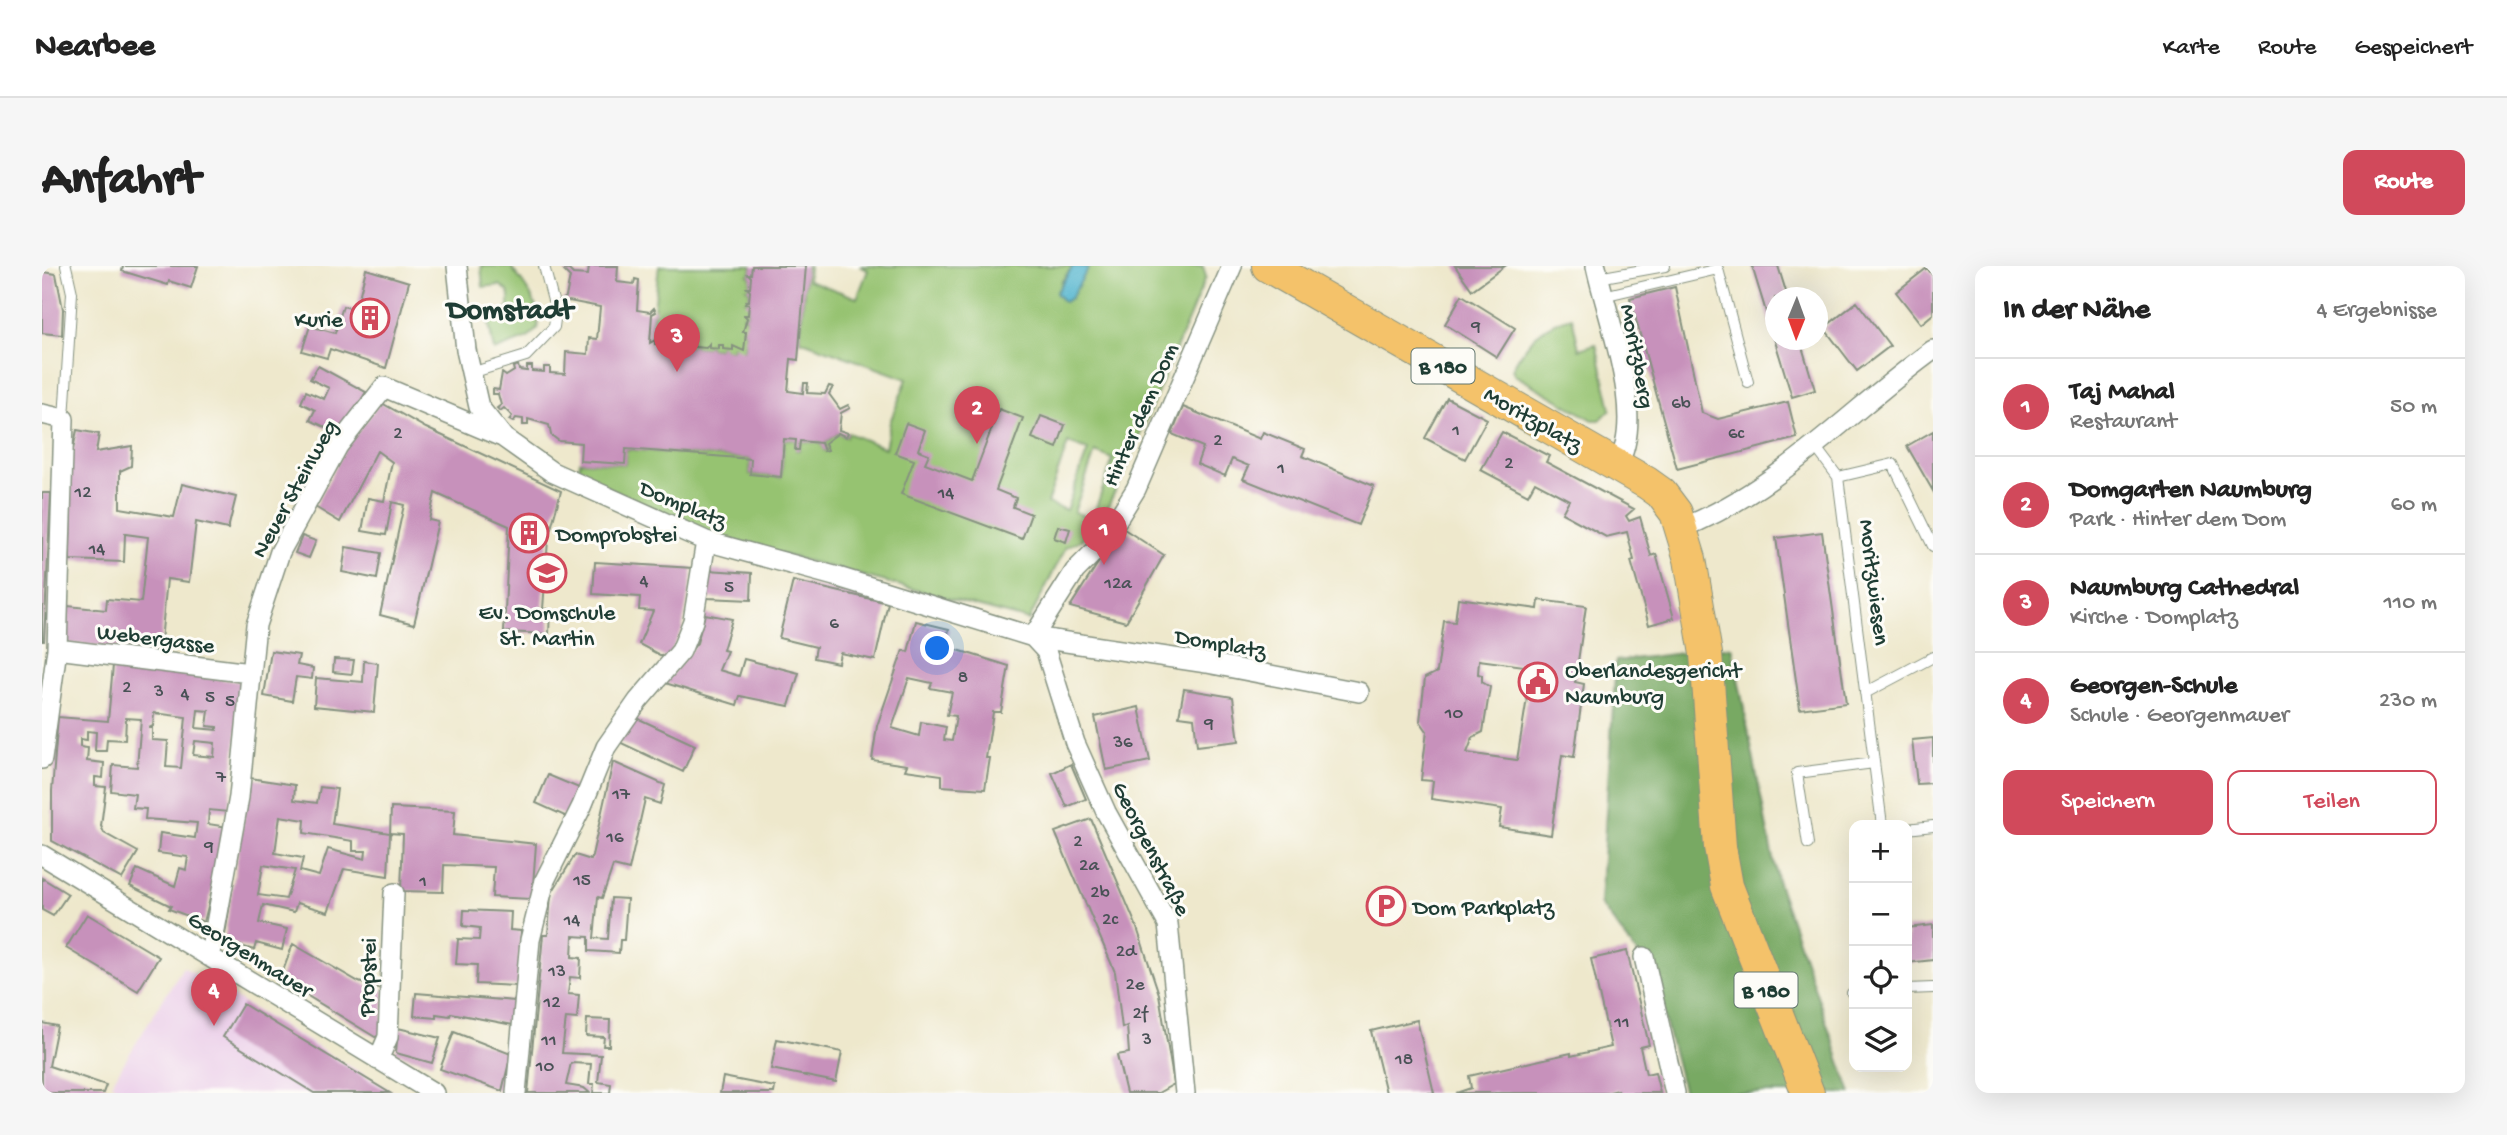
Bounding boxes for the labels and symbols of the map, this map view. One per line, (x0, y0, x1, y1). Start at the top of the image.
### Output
north arrow (1765, 287, 1828, 350)
district label: Domstadt (444, 295, 576, 330)
building icon: Kurie (349, 297, 391, 339)
street label: Moritzberg (1612, 302, 1659, 411)
place label: Kurie (295, 308, 344, 335)
pin: 3 (654, 314, 700, 372)
house number: 9 (1470, 316, 1481, 339)
street label: Hinter dem Dom (1098, 339, 1186, 491)
road number: B 180 (1412, 348, 1474, 384)
street label: Moritzplatz (1478, 382, 1587, 460)
pin: 2 (954, 386, 1000, 444)
house number: 6b (1671, 393, 1691, 416)
street label: Neuer Steinweg (247, 416, 345, 563)
house number: 1 (1451, 420, 1460, 443)
house number: 2 (393, 423, 403, 446)
house number: 6c (1728, 423, 1745, 446)
house number: 2 (1213, 430, 1223, 453)
house number: 2 (1504, 453, 1514, 476)
house number: 1 (1276, 458, 1285, 481)
street label: Domplatz (633, 475, 731, 537)
house number: 12 (74, 482, 92, 505)
house number: 14 (937, 483, 954, 506)
pin: 1 (1081, 507, 1127, 565)
building icon: Domprobstei (508, 512, 550, 554)
street label: Moritzwiesen (1851, 518, 1894, 647)
place label: Domprobstei (554, 523, 678, 550)
house number: 14 (88, 539, 105, 562)
school or university icon: Ev. Domschule St. Martin (526, 552, 568, 594)
house number: 4 (640, 571, 649, 594)
house number: 12a (1103, 573, 1133, 596)
house number: 5 (724, 577, 734, 600)
place label: Ev. Domschule St. Martin (479, 601, 617, 654)
house number: 6 (829, 613, 839, 636)
street label: Webergasse (95, 620, 217, 661)
street label: Domplatz (1171, 624, 1269, 667)
your location (920, 631, 954, 665)
place label: Oberlandesgericht Naumburg (1565, 659, 1743, 712)
public building icon: Oberlandesgericht Naumburg (1517, 661, 1559, 703)
house number: 8 (958, 667, 968, 690)
house number: 2 (122, 677, 132, 700)
house number: 3 (153, 681, 164, 704)
house number: 4 (181, 684, 190, 707)
house number: 5 (205, 687, 215, 710)
house number: 5 (225, 691, 235, 714)
house number: 10 (1444, 703, 1463, 726)
house number: 9 (1203, 713, 1214, 736)
house number: 36 (1112, 732, 1133, 755)
house number: 7 (215, 767, 227, 790)
street label: Georgenstraße (1104, 778, 1196, 922)
house number: 17 (611, 784, 631, 807)
house number: 16 (605, 827, 624, 850)
house number: 2 (1073, 831, 1083, 854)
house number: 9 (203, 836, 214, 859)
house number: 2a (1079, 855, 1100, 878)
house number: 15 (572, 870, 591, 893)
house number: 1 (418, 871, 427, 894)
house number: 2b (1090, 882, 1110, 905)
parking icon: Dom Parkplatz (1365, 885, 1407, 927)
place label: Dom Parkplatz (1411, 896, 1555, 923)
street label: Georgenmauer (182, 907, 318, 1006)
house number: 2c (1102, 909, 1118, 932)
house number: 14 (563, 910, 580, 933)
street label: Propstei (355, 937, 384, 1018)
house number: 2d (1116, 941, 1138, 964)
house number: 13 (547, 961, 566, 984)
pin: 4 (191, 968, 237, 1026)
road number: B 180 (1734, 972, 1798, 1008)
house number: 2e (1125, 974, 1145, 997)
house number: 12 (543, 992, 561, 1015)
house number: 2f (1132, 1003, 1150, 1026)
house number: 11 (1613, 1012, 1630, 1035)
house number: 3 (1141, 1029, 1152, 1052)
house number: 11 (540, 1030, 557, 1053)
house number: 18 (1394, 1049, 1413, 1072)
house number: 10 (535, 1056, 554, 1079)

